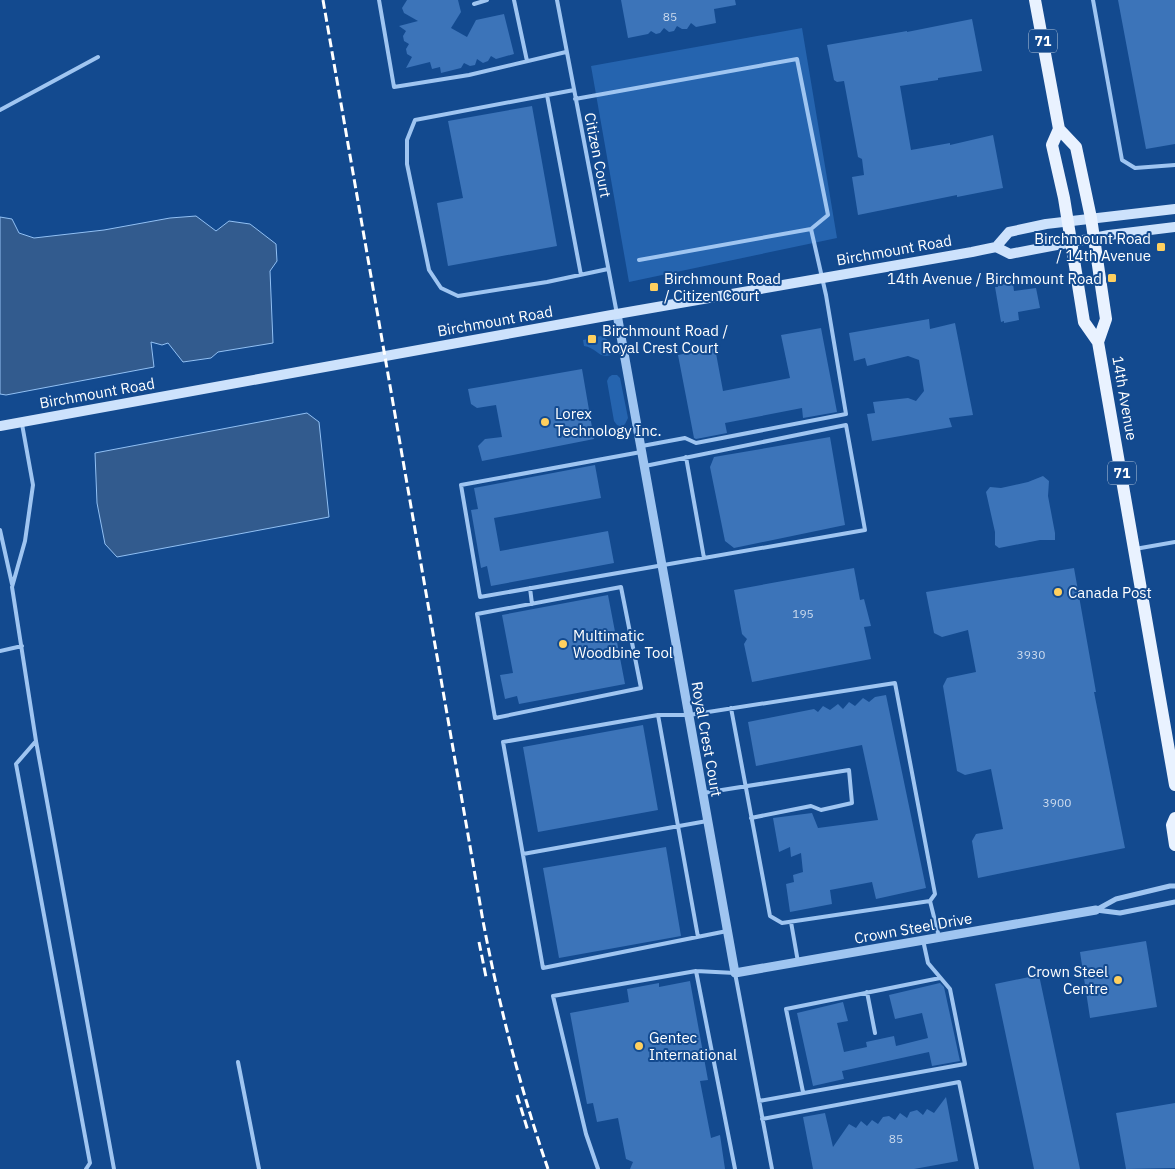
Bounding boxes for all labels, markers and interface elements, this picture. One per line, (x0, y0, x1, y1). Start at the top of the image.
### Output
house number: 85 (663, 9, 677, 24)
road number: 71 (1029, 29, 1057, 52)
street label: Citizen Court (580, 111, 616, 199)
place label: Birchmount Road / 14th Avenue (1034, 229, 1151, 265)
street label: Birchmount Road (835, 230, 953, 270)
marker: Birchmount Road / 14th Avenue (1155, 241, 1167, 253)
place label: Birchmount Road / Citizen Court (664, 269, 781, 305)
place label: 14th Avenue / Birchmount Road (887, 269, 1102, 288)
marker: 14th Avenue / Birchmount Road (1106, 272, 1118, 284)
marker: Birchmount Road / Citizen Court (648, 281, 660, 293)
street label: Birchmount Road (436, 301, 554, 341)
place label: Birchmount Road / Royal Crest Court (602, 321, 728, 357)
marker: Birchmount Road / Royal Crest Court (586, 333, 598, 345)
street label: 14th Avenue (1108, 354, 1142, 442)
street label: Birchmount Road (38, 373, 156, 413)
place label: Lorex Technology Inc. (555, 404, 661, 440)
marker: Lorex Technology Inc. (539, 416, 551, 428)
road number: 71 (1108, 462, 1136, 484)
place label: Canada Post (1068, 583, 1152, 602)
marker: Canada Post (1052, 586, 1064, 598)
house number: 195 (792, 606, 814, 621)
place label: Multimatic Woodbine Tool (573, 626, 673, 662)
marker: Multimatic Woodbine Tool (557, 638, 569, 650)
house number: 3930 (1017, 647, 1045, 662)
street label: Royal Crest Court (688, 680, 726, 798)
house number: 3900 (1043, 795, 1071, 810)
street label: Crown Steel Drive (853, 908, 973, 948)
place label: Crown Steel Centre (1027, 962, 1108, 998)
marker: Crown Steel Centre (1112, 974, 1124, 986)
place label: Gentec International (649, 1028, 737, 1064)
marker: Gentec International (633, 1040, 645, 1052)
house number: 85 (889, 1131, 903, 1146)

